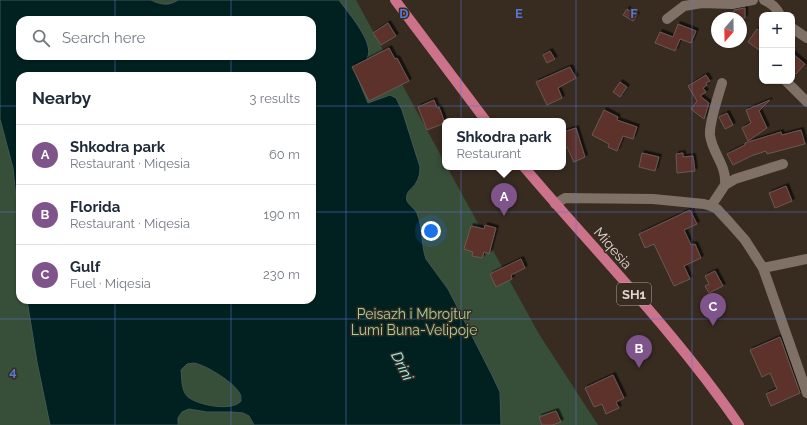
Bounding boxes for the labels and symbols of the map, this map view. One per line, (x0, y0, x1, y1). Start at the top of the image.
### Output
text: D (399, 6, 409, 21)
text: E (515, 6, 523, 21)
text: F (630, 6, 638, 21)
north arrow (711, 12, 747, 48)
pin: A (491, 183, 517, 216)
your location (421, 221, 441, 241)
street label: Miqesia (591, 224, 635, 272)
road number: SH1 (617, 283, 651, 305)
pin: C (700, 293, 726, 326)
park label: Peisazh i Mbrojtur Lumi Buna-Velipoje (351, 306, 477, 338)
pin: B (626, 335, 652, 368)
water label: Drini (387, 348, 417, 384)
text: 4 (9, 364, 17, 379)

